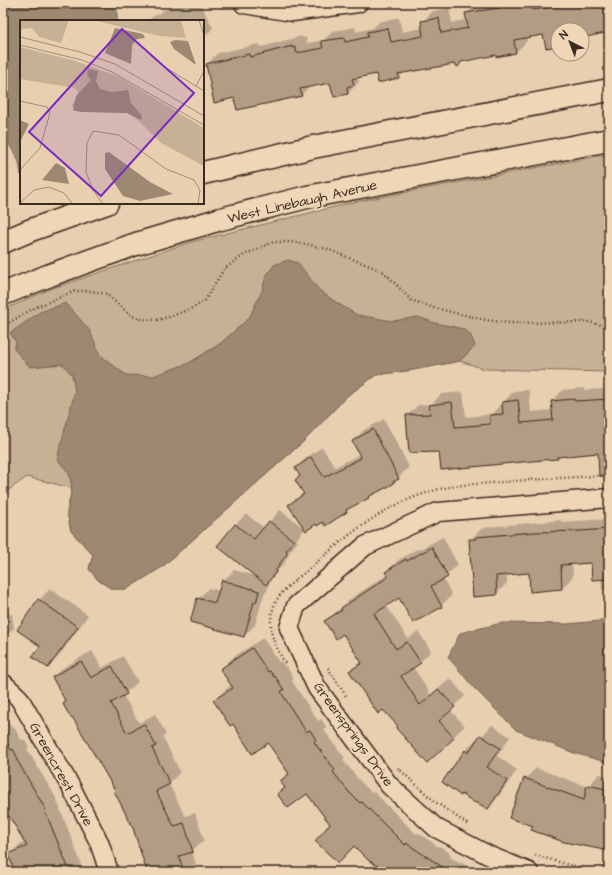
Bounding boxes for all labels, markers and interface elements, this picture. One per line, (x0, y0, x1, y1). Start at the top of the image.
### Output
inset map (20, 20, 204, 204)
north arrow (550, 22, 590, 62)
text: N (556, 27, 571, 43)
street label: West Linebaugh Avenue (226, 175, 379, 229)
street label: Greensprings Drive (308, 678, 398, 791)
street label: Greencrest Drive (24, 719, 98, 830)

